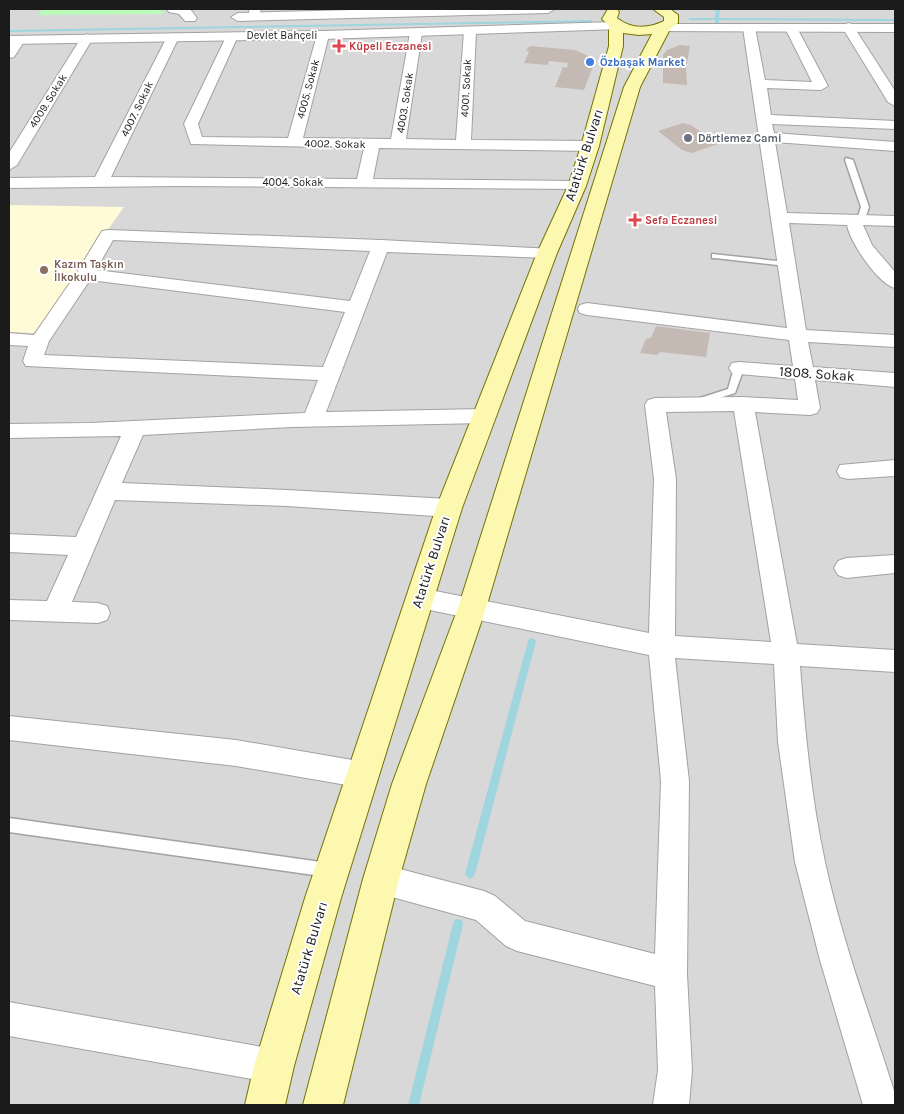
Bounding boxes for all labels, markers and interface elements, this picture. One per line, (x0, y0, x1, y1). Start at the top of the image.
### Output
street label: Devlet Bahçeli (246, 29, 318, 42)
marker: Küpeli Eczanesi (333, 40, 345, 52)
place label: Küpeli Eczanesi (349, 40, 432, 53)
place label: Özbaşak Market (600, 55, 685, 69)
marker: Özbaşak Market (584, 56, 596, 68)
street label: 4005. Sokak (294, 58, 322, 120)
street label: 4001. Sokak (458, 58, 474, 118)
street label: 4009. Sokak (26, 72, 70, 130)
street label: 4003. Sokak (394, 72, 416, 134)
street label: 4007. Sokak (118, 79, 156, 139)
street label: Atatürk Bulvarı (561, 107, 607, 203)
marker: Dörtlemez Cami (682, 132, 694, 144)
place label: Dörtlemez Cami (698, 132, 782, 145)
street label: 4002. Sokak (304, 137, 366, 151)
street label: 4004. Sokak (262, 176, 324, 189)
marker: Sefa Eczanesi (629, 214, 641, 226)
place label: Sefa Eczanesi (645, 214, 717, 227)
place label: Kazım Taşkın İlkokulu (54, 258, 124, 284)
marker: Kazım Taşkın İlkokulu (38, 264, 50, 276)
street label: 1808. Sokak (779, 363, 855, 385)
street label: Atatürk Bulvarı (408, 514, 454, 610)
street label: Atatürk Bulvarı (287, 900, 331, 996)

